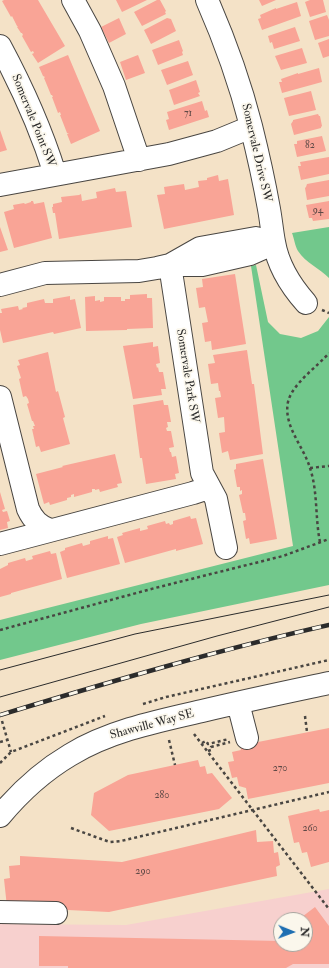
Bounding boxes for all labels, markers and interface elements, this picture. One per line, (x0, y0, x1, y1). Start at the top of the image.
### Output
street label: Somervale Point SW (8, 72, 58, 170)
street label: Somervale Drive SW (238, 102, 274, 204)
house number: 71 (184, 108, 192, 120)
house number: 82 (305, 140, 315, 152)
house number: 94 (313, 205, 323, 217)
street label: Somervale Park SW (172, 328, 202, 424)
street label: Shawville Way SE (108, 707, 196, 743)
house number: 270 (273, 763, 287, 775)
house number: 280 (155, 790, 169, 802)
house number: 260 (302, 823, 318, 835)
house number: 290 (135, 866, 151, 878)
north arrow (273, 912, 313, 952)
text: N (298, 927, 311, 937)

